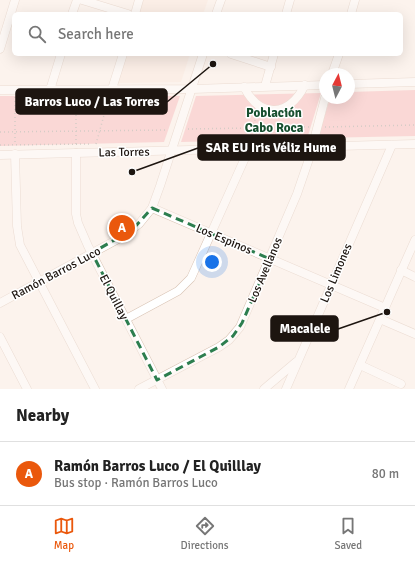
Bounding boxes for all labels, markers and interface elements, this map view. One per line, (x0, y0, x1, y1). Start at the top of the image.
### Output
search box (12, 12, 403, 56)
icon: search (26, 23, 48, 45)
text: Search here (58, 25, 134, 43)
north arrow (319, 68, 355, 104)
callout: Barros Luco / Las Torres (16, 89, 167, 114)
text: Barros Luco / Las Torres (24, 94, 160, 110)
district label: Población Cabo Roca (245, 105, 304, 136)
callout: SAR EU Iris Véliz Hume (198, 135, 345, 160)
text: SAR EU Iris Véliz Hume (206, 140, 337, 156)
street label: Las Torres (98, 145, 150, 160)
pin: A (109, 213, 135, 243)
street label: Los Espinos (193, 221, 254, 258)
street label: Los Avellanos (245, 235, 286, 305)
street label: Los Limones (317, 241, 356, 305)
street label: Ramón Barros Luco (9, 244, 103, 303)
your location (202, 252, 222, 272)
street label: El Quillay (96, 272, 132, 323)
callout: Macalele (271, 316, 338, 341)
text: Macalele (279, 321, 331, 337)
text: Nearby (16, 405, 69, 426)
text: Ramón Barros Luco / El Quilllay (54, 457, 261, 475)
text: A (25, 466, 33, 482)
text: 80 m (372, 466, 399, 482)
text: Bus stop · Ramón Barros Luco (54, 475, 218, 491)
tab: Map (53, 515, 75, 552)
tab: Directions (181, 515, 229, 552)
tab: Saved (334, 515, 362, 552)

